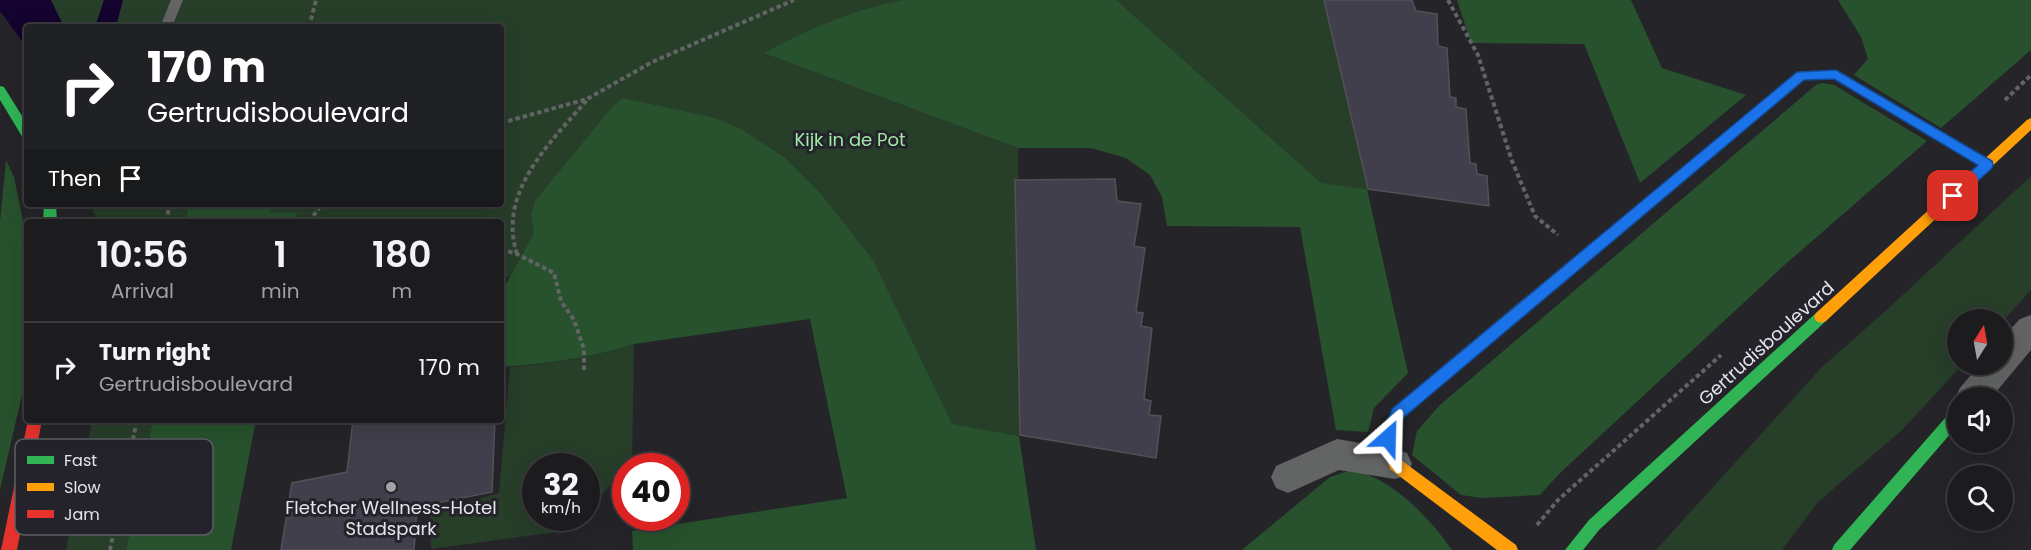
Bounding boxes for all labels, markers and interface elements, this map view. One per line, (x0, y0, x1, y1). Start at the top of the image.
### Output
text: 170 m (147, 38, 266, 97)
icon: right (48, 48, 126, 126)
text: Gertrudisboulevard (147, 94, 409, 131)
park label: Kijk in de Pot (794, 127, 906, 152)
icon: arrive (114, 162, 147, 195)
text: Then (48, 163, 102, 194)
pin (1927, 170, 1978, 221)
icon: arrive (1936, 179, 1969, 212)
text: 10:56 (97, 229, 189, 280)
text: 1 (274, 229, 287, 280)
text: 180 (372, 229, 431, 280)
street label: Gertrudisboulevard (1693, 275, 1839, 411)
text: Arrival (111, 277, 174, 305)
text: min (261, 277, 299, 305)
text: m (391, 277, 412, 305)
north arrow (1947, 309, 2013, 375)
map controls (1947, 309, 2013, 531)
text: Turn right (99, 337, 210, 368)
icon: right (48, 351, 81, 384)
text: 170 m (419, 352, 480, 383)
text: Gertrudisboulevard (99, 370, 293, 398)
button: sound (1947, 387, 2013, 453)
position arrow (1356, 406, 1420, 470)
legend (15, 439, 213, 535)
text: Fast (64, 449, 97, 472)
speed limit sign: 40 (612, 453, 690, 531)
text: 32 (543, 463, 579, 506)
button: search (1947, 465, 2013, 531)
text: Slow (64, 476, 101, 499)
marker: Fletcher Wellness-Hotel Stadspark (384, 480, 398, 494)
place label: Fletcher Wellness-Hotel Stadspark (285, 495, 497, 541)
text: km/h (541, 497, 581, 518)
text: Jam (64, 503, 100, 526)

